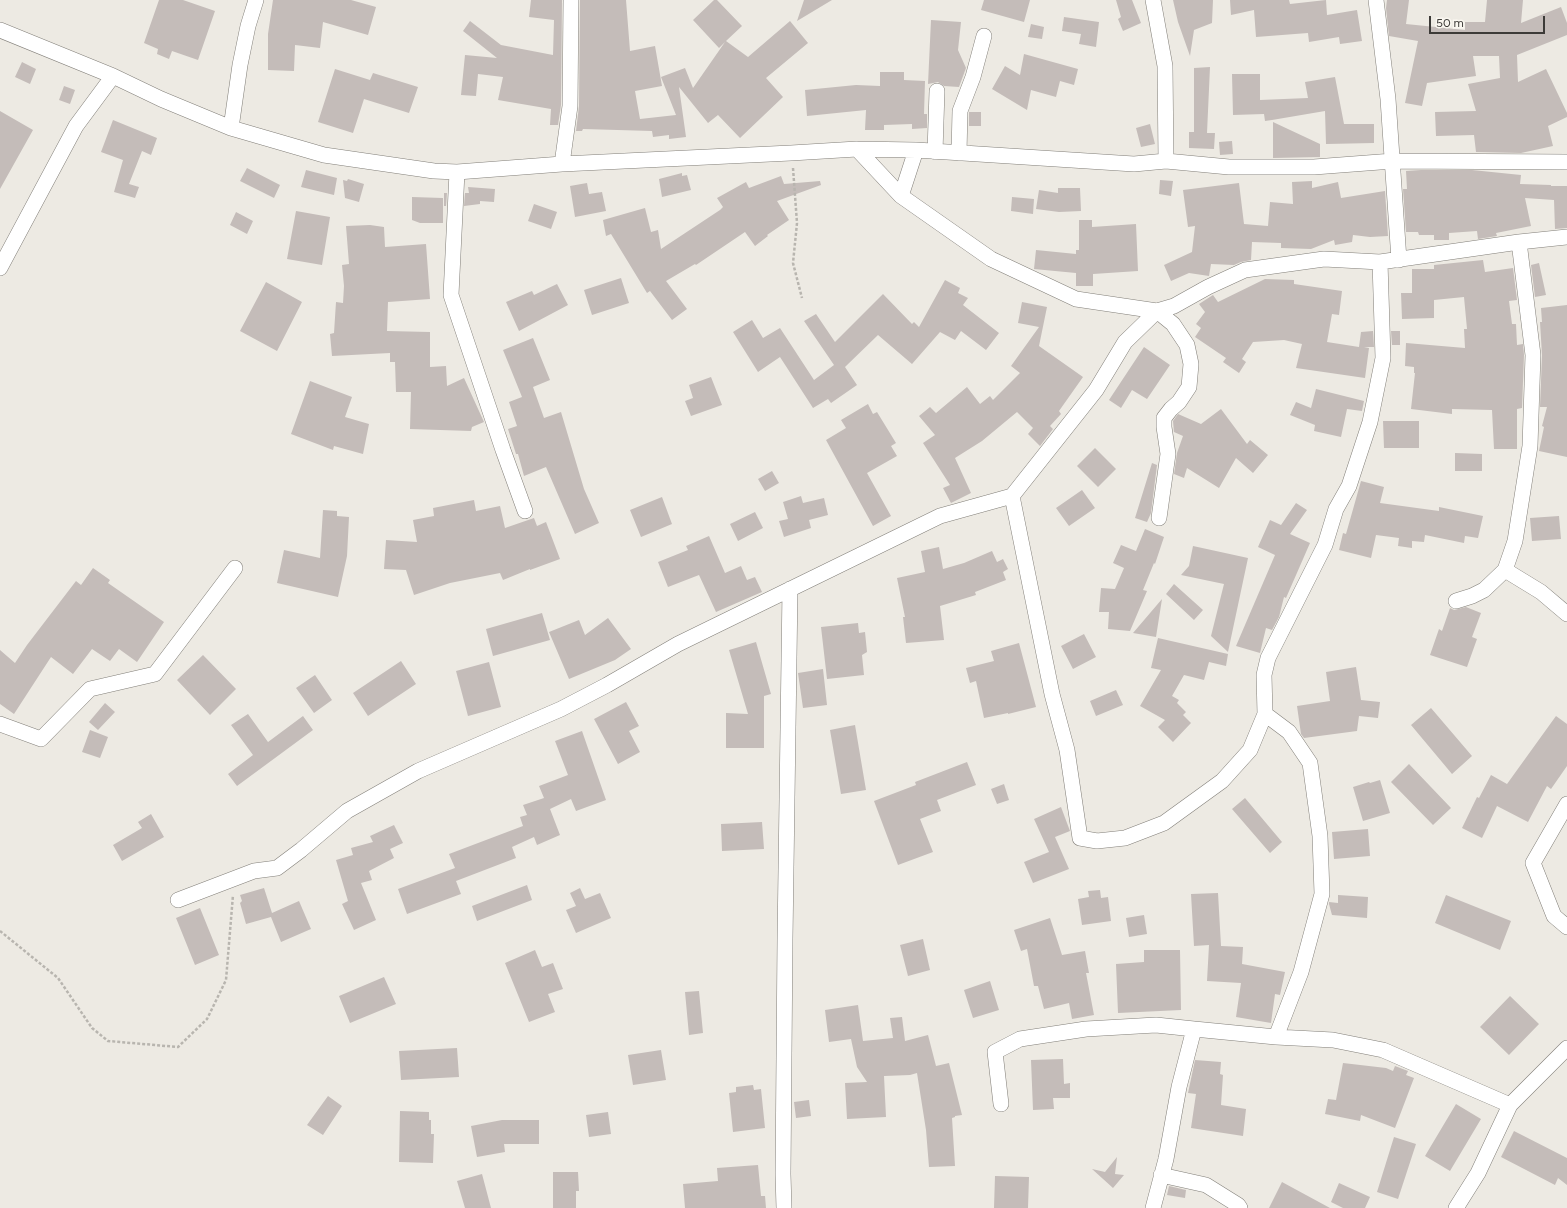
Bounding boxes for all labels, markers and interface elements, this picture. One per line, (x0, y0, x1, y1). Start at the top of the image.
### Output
scale bar (1431, 8, 1547, 34)
text: 50 m (1436, 16, 1464, 30)

